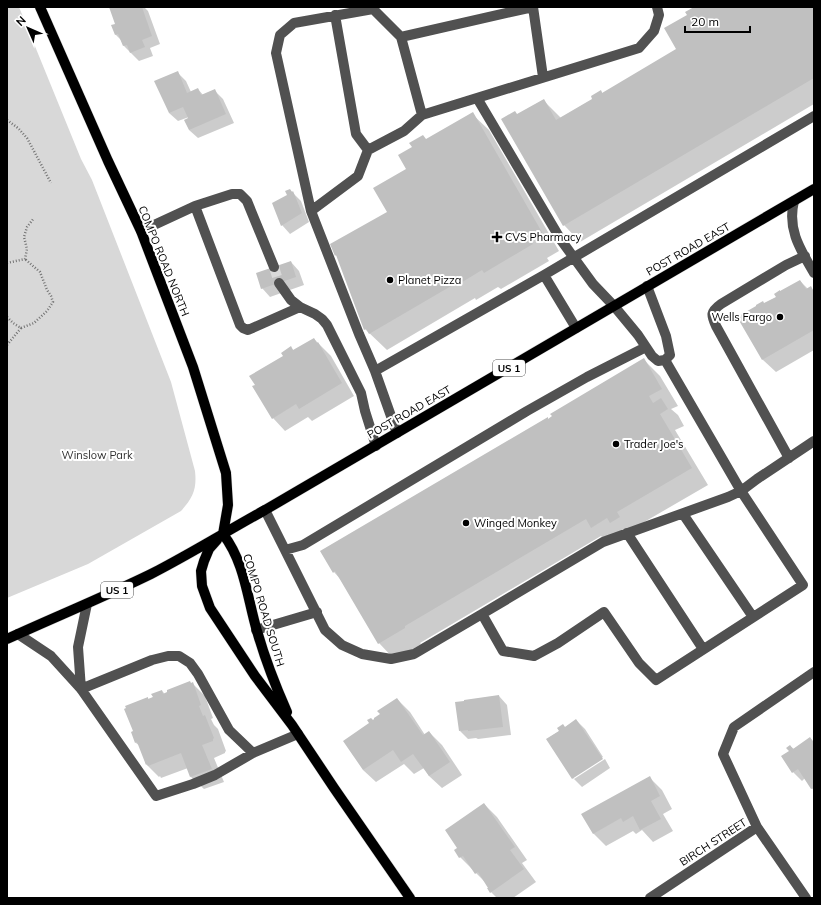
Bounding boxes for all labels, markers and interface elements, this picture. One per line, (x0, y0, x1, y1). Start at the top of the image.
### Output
north arrow (8, 8, 48, 48)
scale bar (685, 8, 750, 34)
text: N (13, 13, 29, 29)
text: 20 m (691, 14, 719, 29)
street label: COMPO ROAD NORTH (135, 204, 193, 318)
street label: POST ROAD EAST (644, 219, 733, 279)
place label: CVS Pharmacy (505, 230, 582, 244)
marker: CVS Pharmacy (492, 232, 502, 242)
place label: Planet Pizza (398, 273, 461, 287)
marker: Planet Pizza (385, 275, 395, 285)
place label: Wells Fargo (711, 310, 772, 324)
marker: Wells Fargo (775, 312, 785, 322)
road number: US 1 (493, 360, 525, 376)
street label: POST ROAD EAST (365, 382, 454, 442)
place label: Trader Joe's (624, 437, 684, 451)
marker: Trader Joe's (611, 439, 621, 449)
park label: Winslow Park (61, 448, 133, 462)
place label: Winged Monkey (474, 516, 557, 530)
marker: Winged Monkey (461, 518, 471, 528)
street label: COMPO ROAD SOUTH (240, 552, 288, 668)
road number: US 1 (101, 582, 133, 598)
street label: BIRCH STREET (677, 815, 749, 869)

